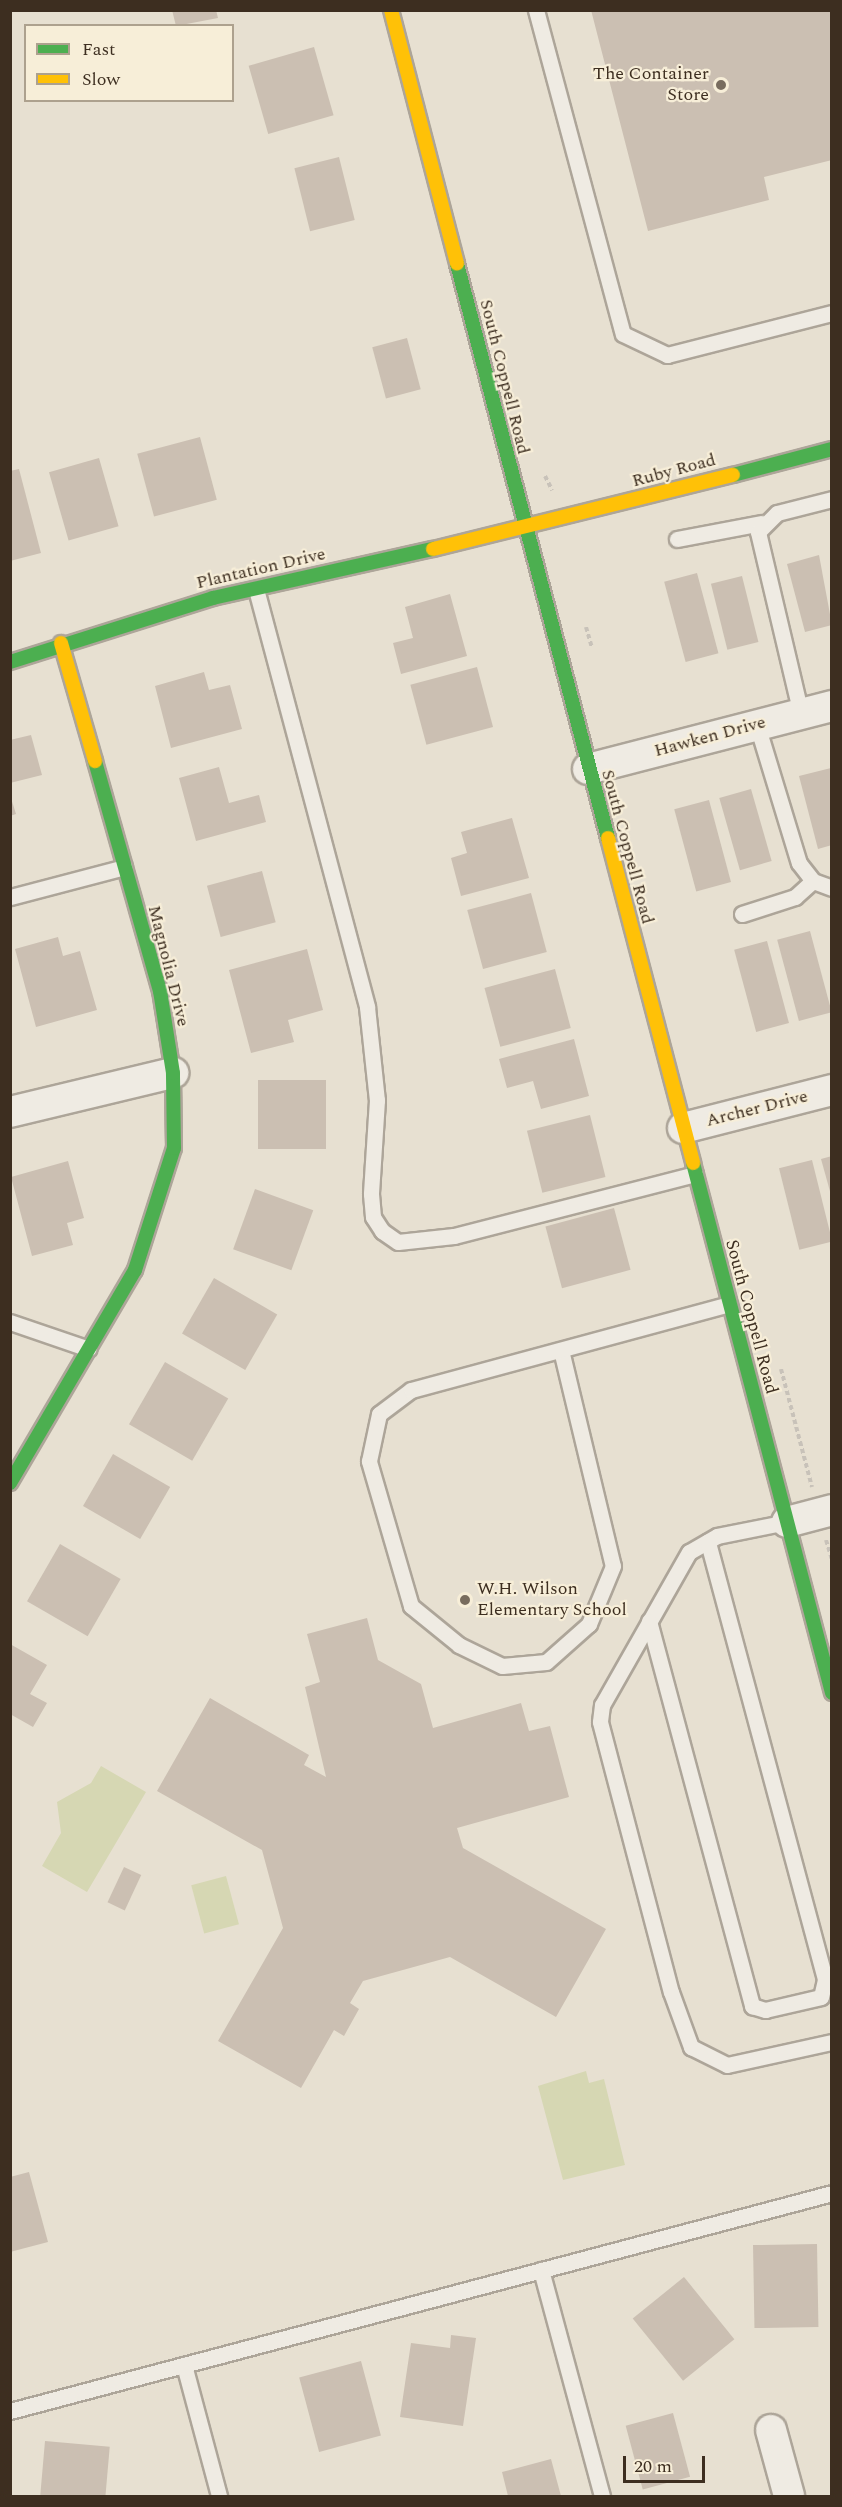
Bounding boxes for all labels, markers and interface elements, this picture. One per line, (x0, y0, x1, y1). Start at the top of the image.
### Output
legend (24, 24, 234, 102)
text: Fast (82, 36, 115, 63)
place label: The Container Store (593, 64, 709, 106)
text: Slow (82, 66, 120, 93)
marker: The Container Store (714, 78, 728, 92)
street label: South Coppell Road (474, 297, 534, 457)
street label: Ruby Road (630, 449, 718, 493)
street label: Plantation Drive (194, 544, 328, 594)
street label: Hawken Drive (652, 712, 768, 762)
street label: South Coppell Road (596, 768, 658, 926)
street label: Magnolia Drive (143, 903, 193, 1029)
street label: Archer Drive (704, 1086, 810, 1132)
street label: South Coppell Road (720, 1238, 782, 1396)
place label: W.H. Wilson Elementary School (477, 1579, 627, 1622)
marker: W.H. Wilson Elementary School (458, 1593, 472, 1607)
scale bar (626, 2444, 708, 2482)
text: 20 m (634, 2453, 672, 2480)

